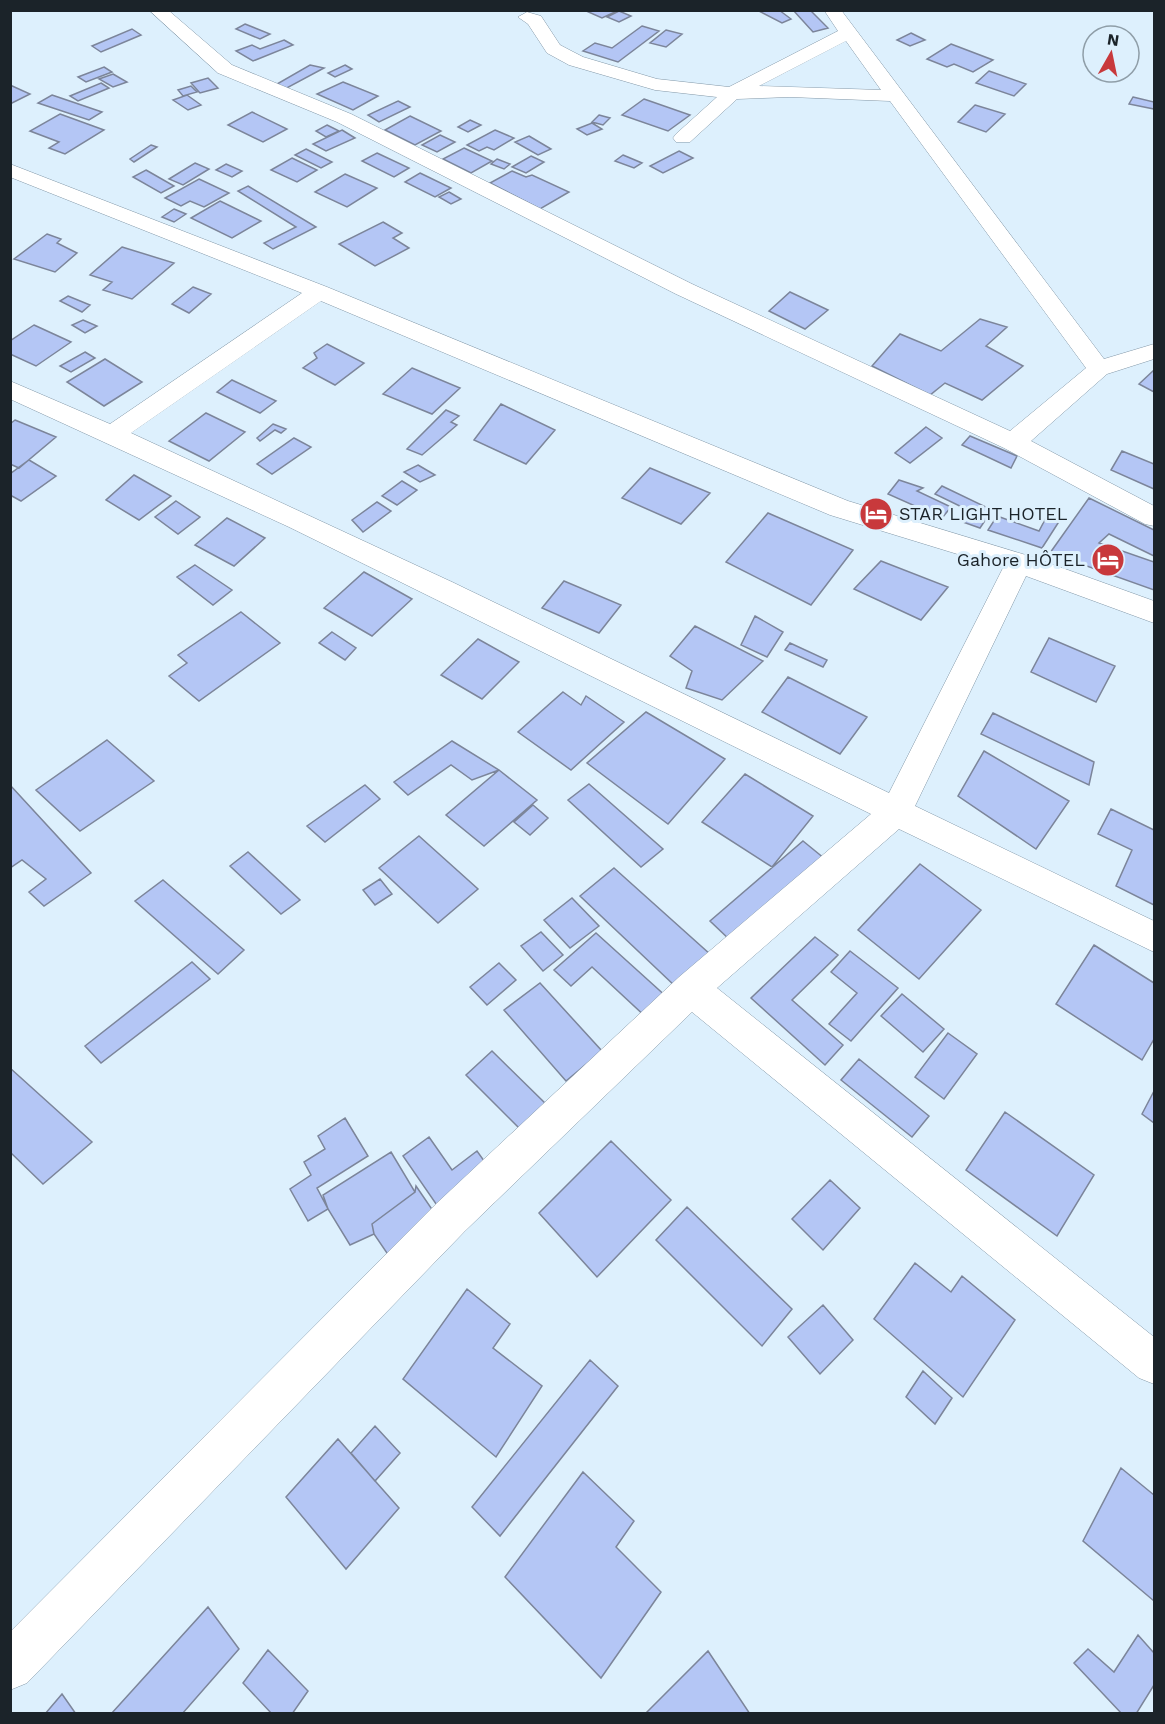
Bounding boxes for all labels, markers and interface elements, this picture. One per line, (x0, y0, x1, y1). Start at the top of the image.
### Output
north arrow (1081, 24, 1141, 84)
text: N (1106, 29, 1121, 50)
hotel icon: STAR LIGHT HOTEL (858, 496, 894, 532)
place label: STAR LIGHT HOTEL (899, 503, 1068, 524)
hotel icon: Gahore HÔTEL (1090, 542, 1126, 578)
place label: Gahore HÔTEL (957, 549, 1085, 570)

